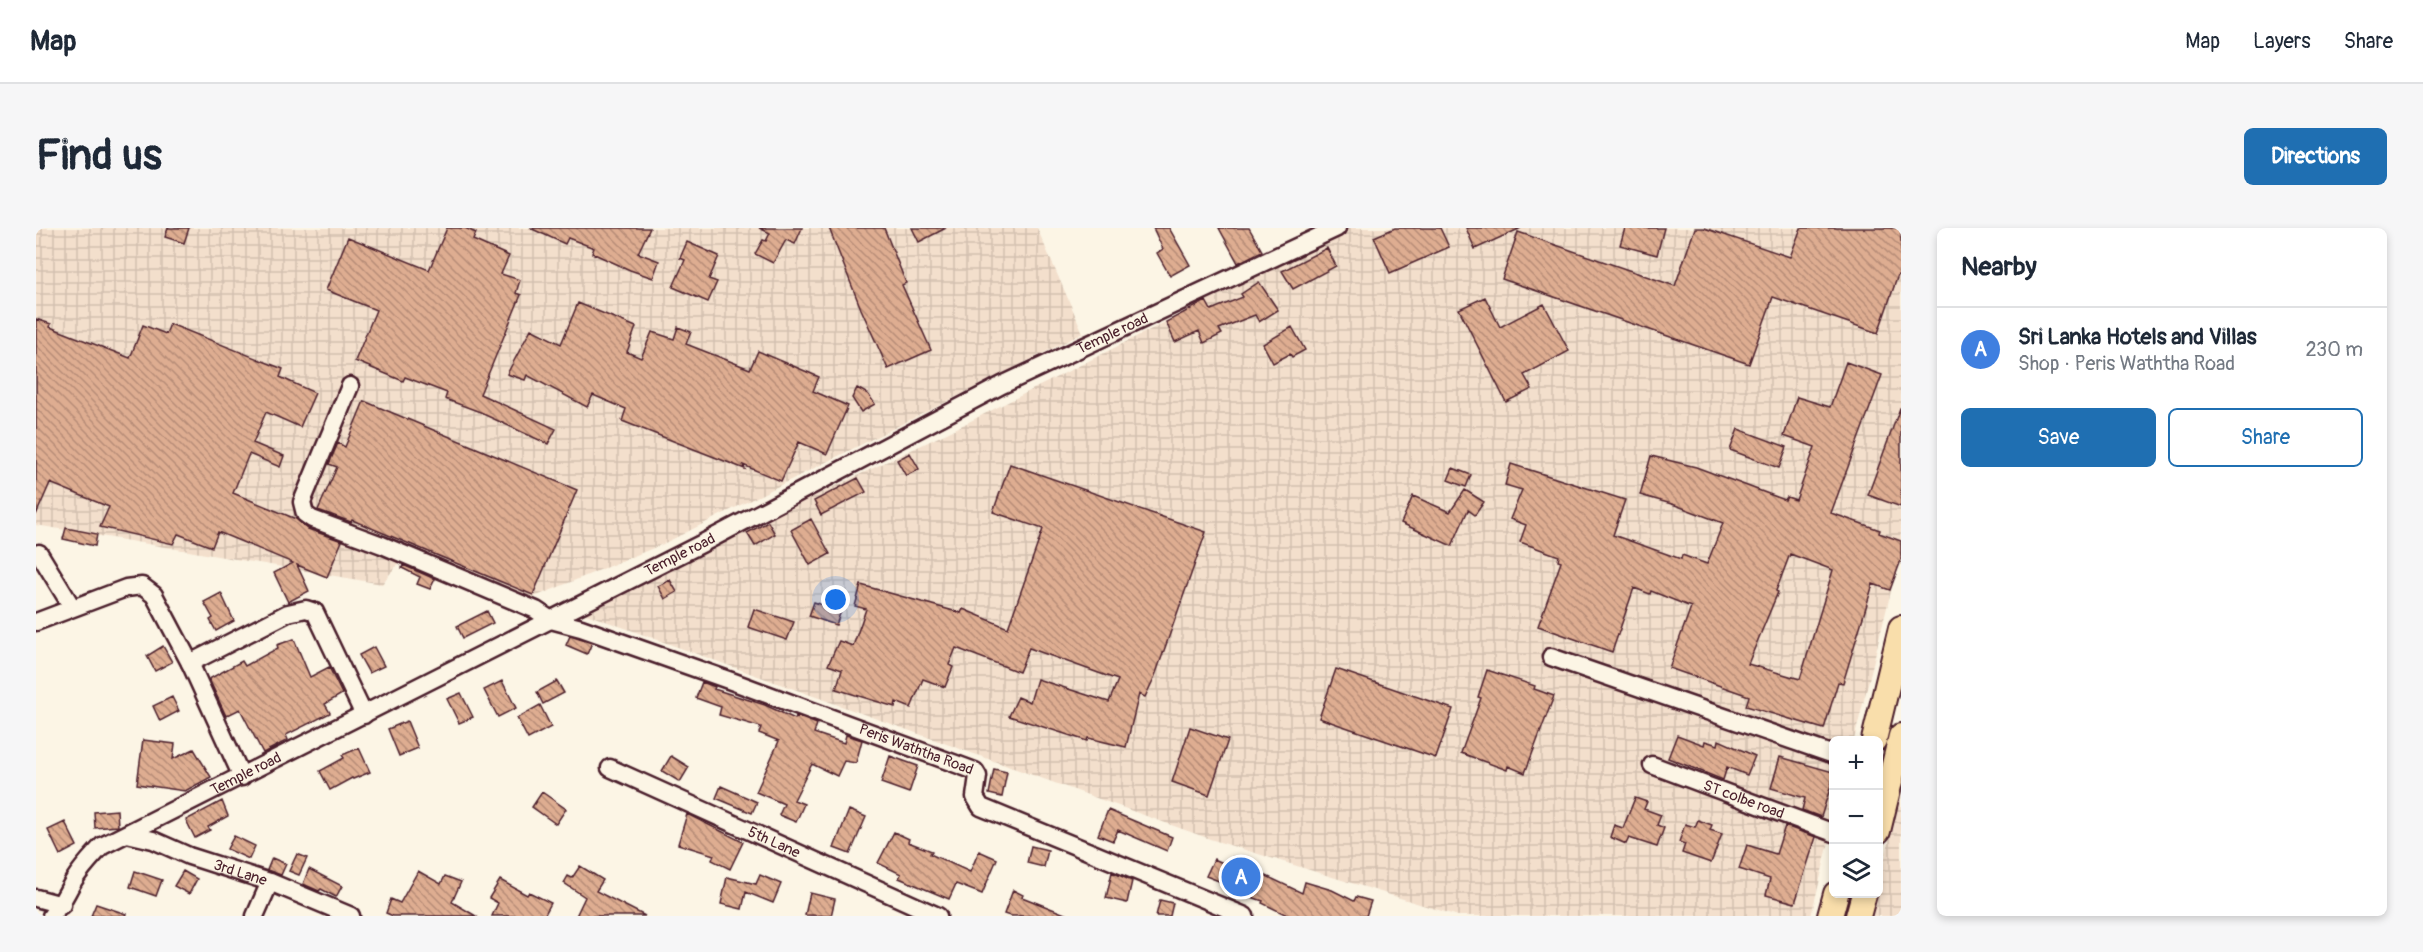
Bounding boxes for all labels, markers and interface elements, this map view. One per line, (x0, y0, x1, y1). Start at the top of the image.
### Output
text: Map (30, 24, 76, 59)
text: Map (2185, 28, 2220, 55)
text: Layers (2253, 28, 2311, 55)
text: Share (2344, 28, 2393, 55)
button: Directions (2244, 128, 2387, 185)
text: Find us (36, 130, 162, 182)
text: Nearby (1961, 251, 2037, 283)
street label: Temple road (1073, 308, 1151, 358)
text: Sri Lanka Hotels and Villas (2018, 323, 2256, 351)
text: A (1974, 337, 1987, 362)
text: 230 m (2306, 337, 2363, 362)
text: Shop · Peris Waththa Road (2018, 351, 2235, 376)
button: Save (1961, 408, 2156, 467)
button: Share (2168, 408, 2363, 467)
street label: Temple road (641, 529, 718, 580)
your location (821, 585, 850, 614)
street label: Peris Waththa Road (856, 720, 976, 779)
map controls (1829, 736, 1883, 898)
button: + (1829, 736, 1883, 790)
street label: Temple road (207, 748, 284, 799)
street label: ST colbe road (1701, 776, 1787, 823)
button: − (1829, 790, 1883, 844)
street label: 5th Lane (745, 822, 804, 862)
button: layers (1829, 844, 1883, 898)
pin: A (1222, 854, 1260, 900)
street label: 3rd Lane (211, 855, 270, 890)

